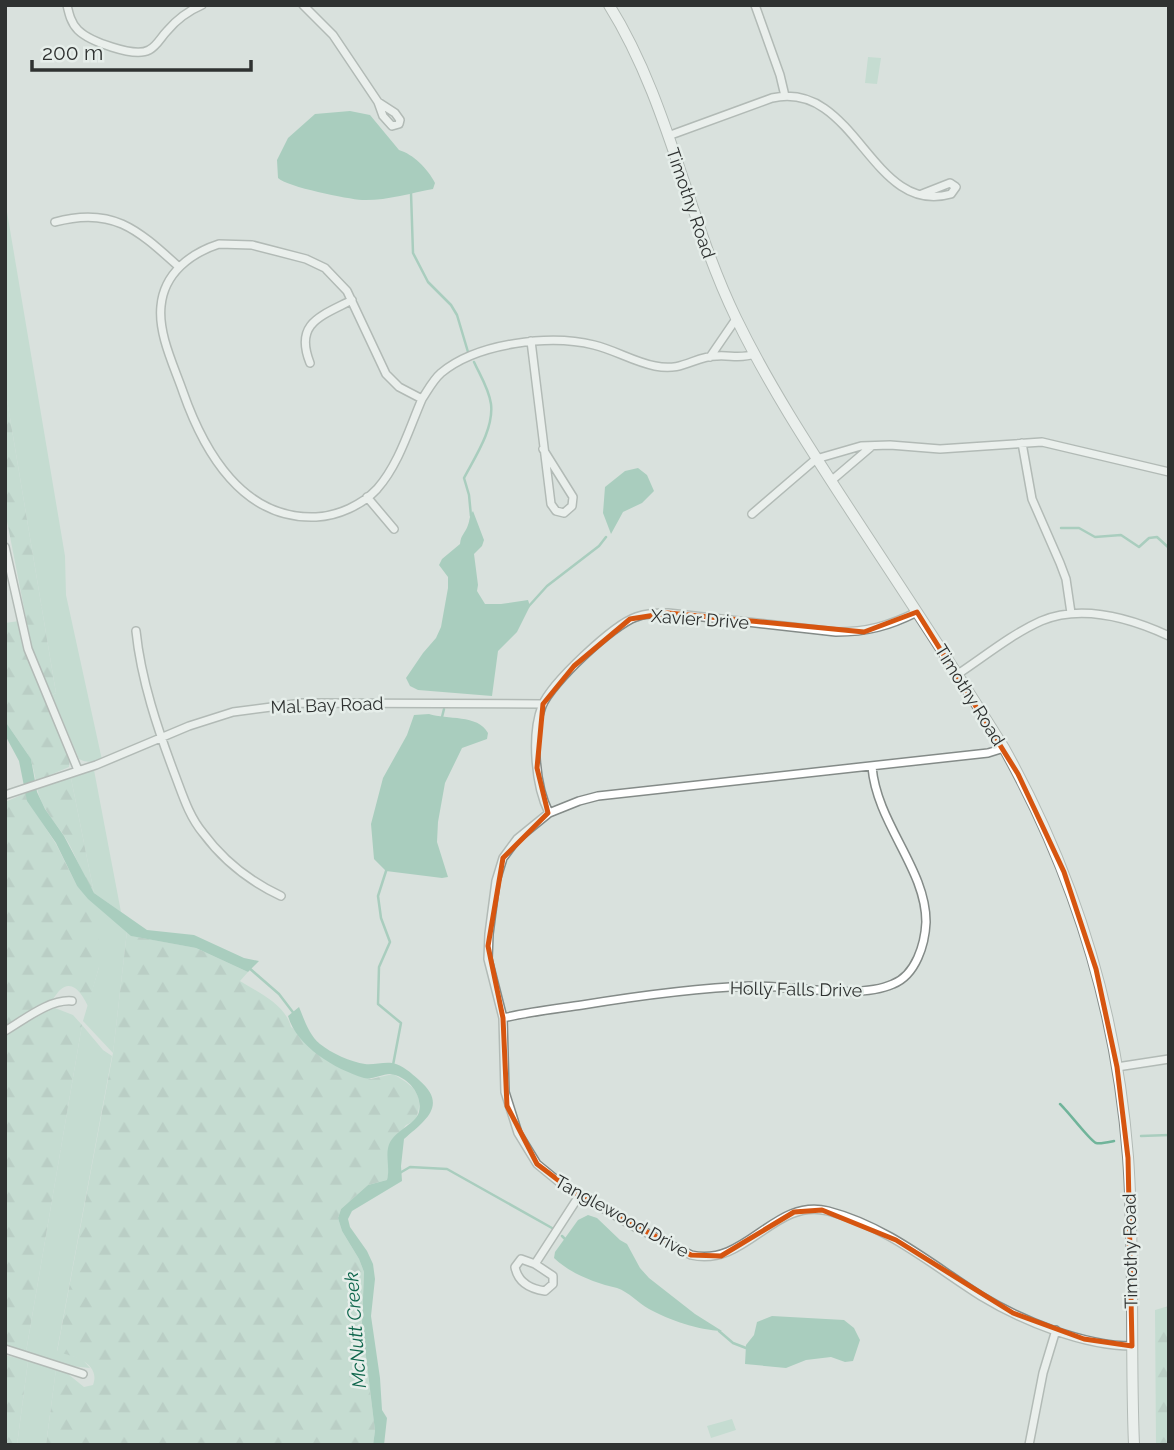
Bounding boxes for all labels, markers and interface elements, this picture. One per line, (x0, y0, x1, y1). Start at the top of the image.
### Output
scale bar (32, 28, 250, 72)
text: 200 m (42, 40, 103, 65)
street label: Timothy Road (662, 145, 720, 261)
street label: Xavier Drive (650, 605, 750, 633)
street label: Timothy Road (931, 641, 1009, 749)
street label: Mal Bay Road (270, 693, 384, 717)
street label: Holly Falls Drive (730, 977, 863, 1001)
street label: Tanglewood Drive (551, 1170, 693, 1262)
street label: Timothy Road (1118, 1193, 1142, 1309)
water label: McNutt Creek (340, 1271, 370, 1389)

